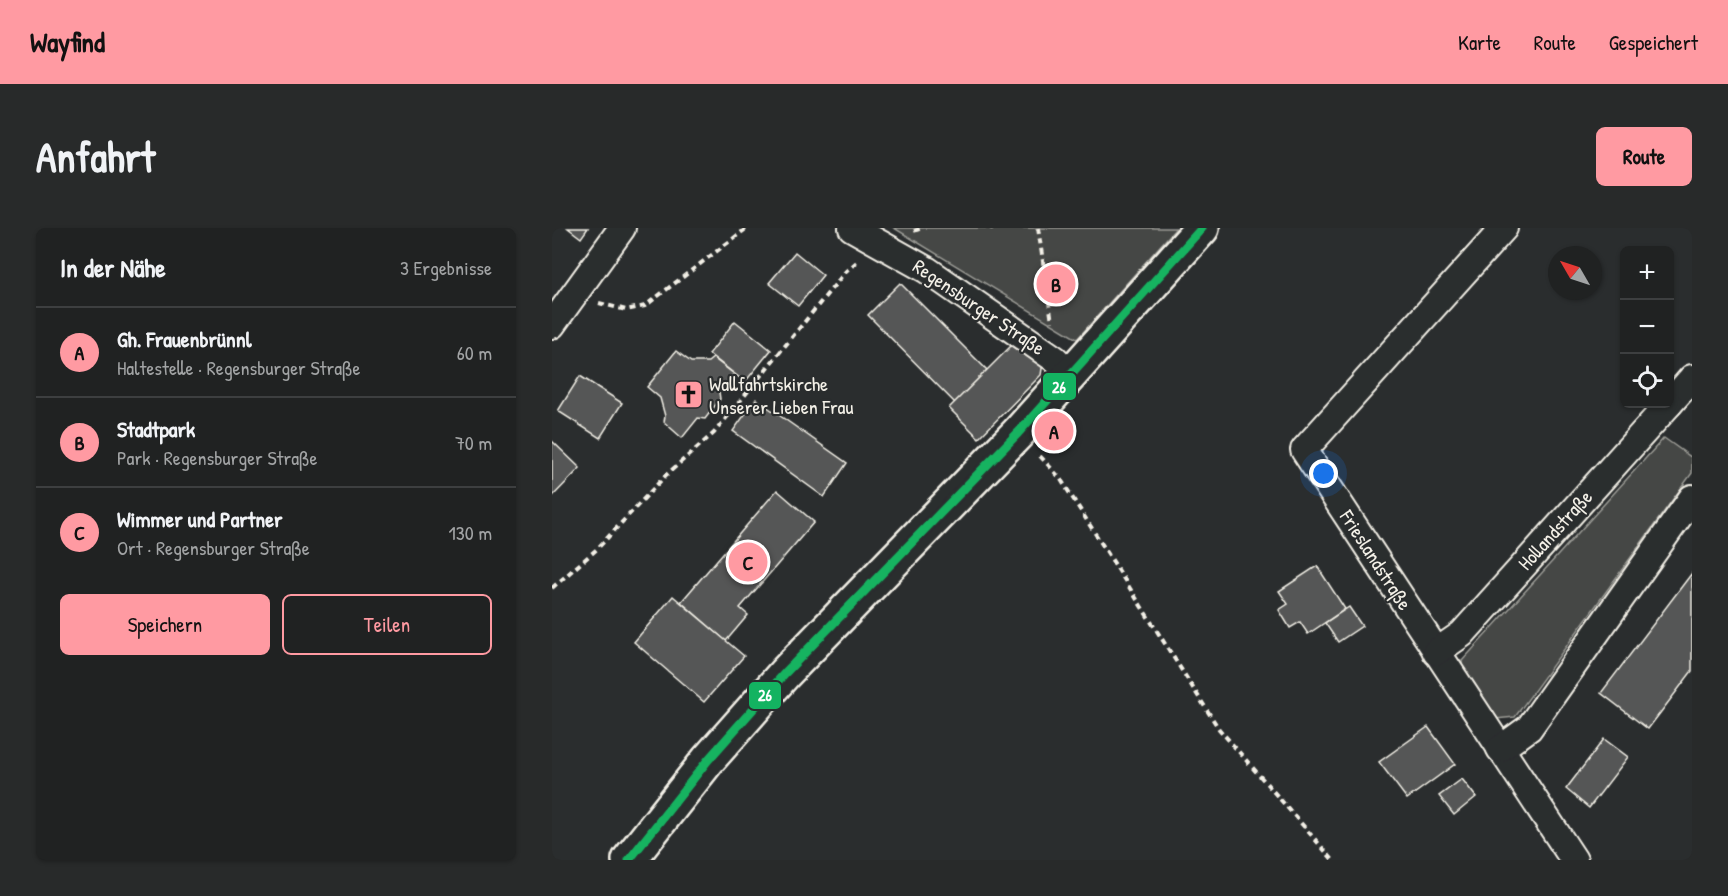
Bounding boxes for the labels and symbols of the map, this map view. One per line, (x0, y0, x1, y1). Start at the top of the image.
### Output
north arrow (1548, 246, 1602, 300)
street label: Regensburger Straße (908, 252, 1051, 361)
pin: B (1036, 262, 1076, 306)
place label: Wallfahrtskirche Unserer Lieben Frau (709, 370, 853, 420)
line badge: 26 (1042, 372, 1077, 401)
text: 26 (1052, 376, 1067, 398)
church icon: Wallfahrtskirche Unserer Lieben Frau (672, 379, 704, 411)
pin: A (1034, 408, 1074, 454)
your location (1309, 459, 1338, 488)
street label: Hollandstraße (1511, 484, 1598, 576)
street label: Frieslandstraße (1334, 504, 1419, 615)
pin: C (728, 540, 768, 584)
line badge: 26 (748, 681, 782, 710)
text: 26 (758, 684, 773, 706)

